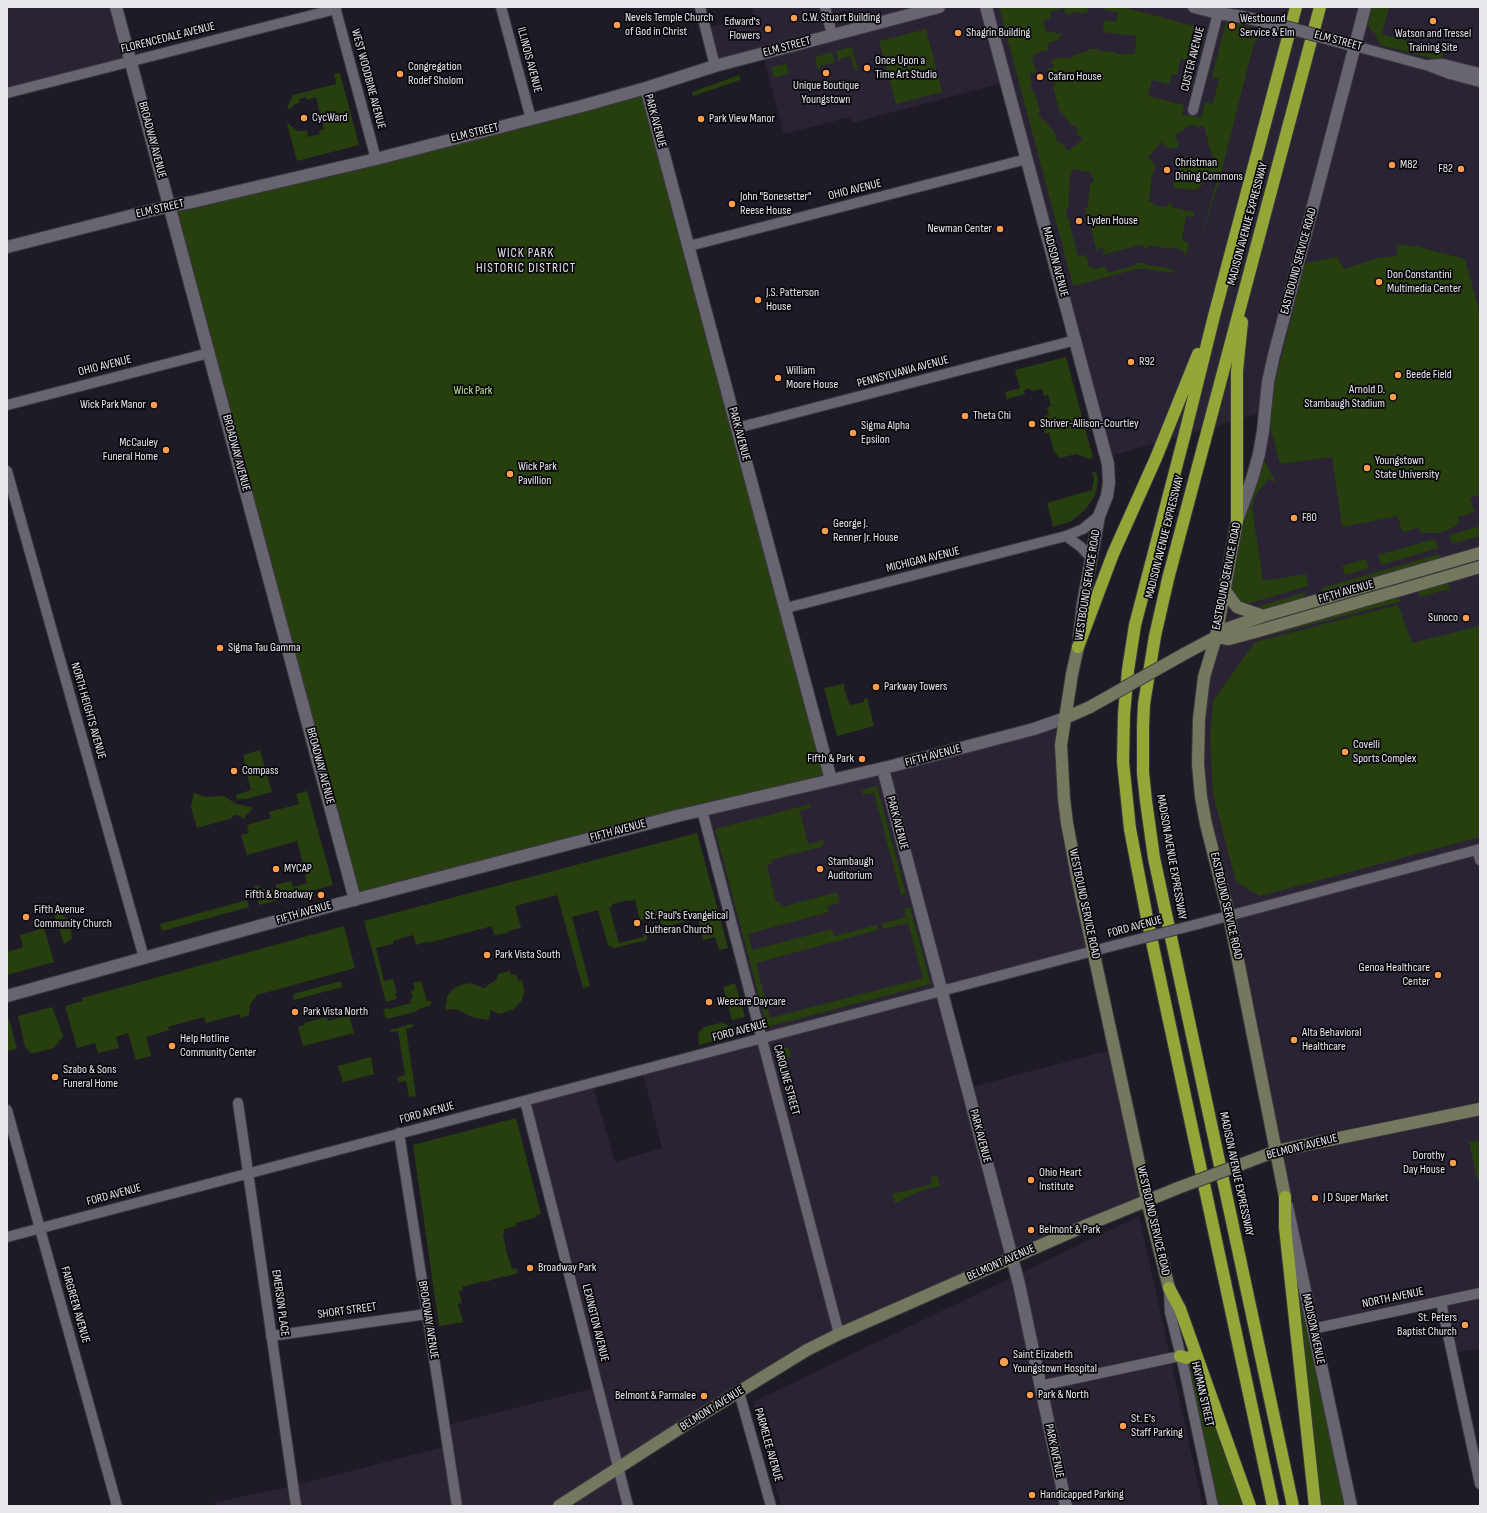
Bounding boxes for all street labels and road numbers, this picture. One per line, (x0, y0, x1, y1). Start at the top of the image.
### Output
street label: FLORENCEDALE AVENUE (119, 19, 217, 57)
street label: CUSTER AVENUE (1178, 25, 1208, 93)
street label: ILLINOIS AVENUE (513, 26, 545, 94)
street label: WEST WOODBINE AVENUE (348, 27, 388, 131)
street label: ELM STREET (1313, 28, 1363, 54)
street label: ELM STREET (762, 34, 812, 60)
street label: PARK AVENUE (641, 93, 669, 149)
street label: BROADWAY AVENUE (135, 100, 169, 180)
street label: ELM STREET (450, 120, 500, 146)
street label: MADISON AVENUE EXPRESSWAY (1225, 161, 1271, 287)
street label: OHIO AVENUE (827, 176, 883, 204)
street label: ELM STREET (135, 197, 185, 221)
street label: EASTBOUND SERVICE ROAD (1278, 206, 1320, 316)
street label: MADISON AVENUE (1039, 225, 1071, 299)
street label: OHIO AVENUE (77, 352, 133, 380)
street label: PENNSYLVANIA AVENUE (856, 353, 950, 391)
street label: PARK AVENUE (725, 406, 753, 462)
street label: BROADWAY AVENUE (219, 413, 253, 493)
street label: MADISON AVENUE EXPRESSWAY (1143, 474, 1187, 600)
street label: EASTBOUND SERVICE ROAD (1209, 521, 1245, 631)
street label: WESTBOUND SERVICE ROAD (1072, 528, 1104, 642)
street label: MICHIGAN AVENUE (885, 544, 961, 576)
street label: FIFTH AVENUE (1317, 577, 1375, 607)
street label: NORTH HEIGHTS AVENUE (67, 661, 109, 761)
street label: BROADWAY AVENUE (303, 726, 337, 806)
street label: FIFTH AVENUE (904, 742, 962, 770)
street label: MADISON AVENUE EXPRESSWAY (1153, 793, 1189, 921)
street label: PARK AVENUE (883, 795, 911, 851)
street label: FIFTH AVENUE (589, 817, 647, 845)
street label: WESTBOUND SERVICE ROAD (1065, 848, 1103, 960)
street label: EASTBOUND SERVICE ROAD (1207, 851, 1245, 961)
street label: FIFTH AVENUE (275, 898, 333, 928)
street label: FORD AVENUE (1106, 913, 1164, 941)
street label: FORD AVENUE (711, 1017, 769, 1045)
street label: CAROLINE STREET (770, 1043, 802, 1117)
street label: FORD AVENUE (398, 1099, 456, 1127)
street label: PARK AVENUE (966, 1108, 994, 1164)
street label: MADISON AVENUE EXPRESSWAY (1216, 1111, 1256, 1237)
street label: BELMONT AVENUE (1265, 1131, 1339, 1163)
street label: WESTBOUND SERVICE ROAD (1133, 1165, 1173, 1277)
street label: FORD AVENUE (85, 1181, 143, 1209)
street label: BELMONT AVENUE (965, 1242, 1037, 1284)
street label: FAIRGREEN AVENUE (57, 1265, 93, 1345)
street label: EMERSON PLACE (268, 1269, 292, 1337)
street label: BROADWAY AVENUE (415, 1280, 441, 1360)
street label: LEXINGTON AVENUE (578, 1283, 612, 1363)
street label: NORTH AVENUE (1361, 1284, 1425, 1312)
street label: MADISON AVENUE (1298, 1292, 1328, 1366)
street label: SHORT STREET (317, 1300, 377, 1322)
street label: HAYMAN STREET (1188, 1360, 1216, 1428)
street label: BELMONT AVENUE (677, 1384, 747, 1434)
street label: PARMELEE AVENUE (751, 1407, 785, 1483)
street label: PARK AVENUE (1041, 1423, 1067, 1479)

